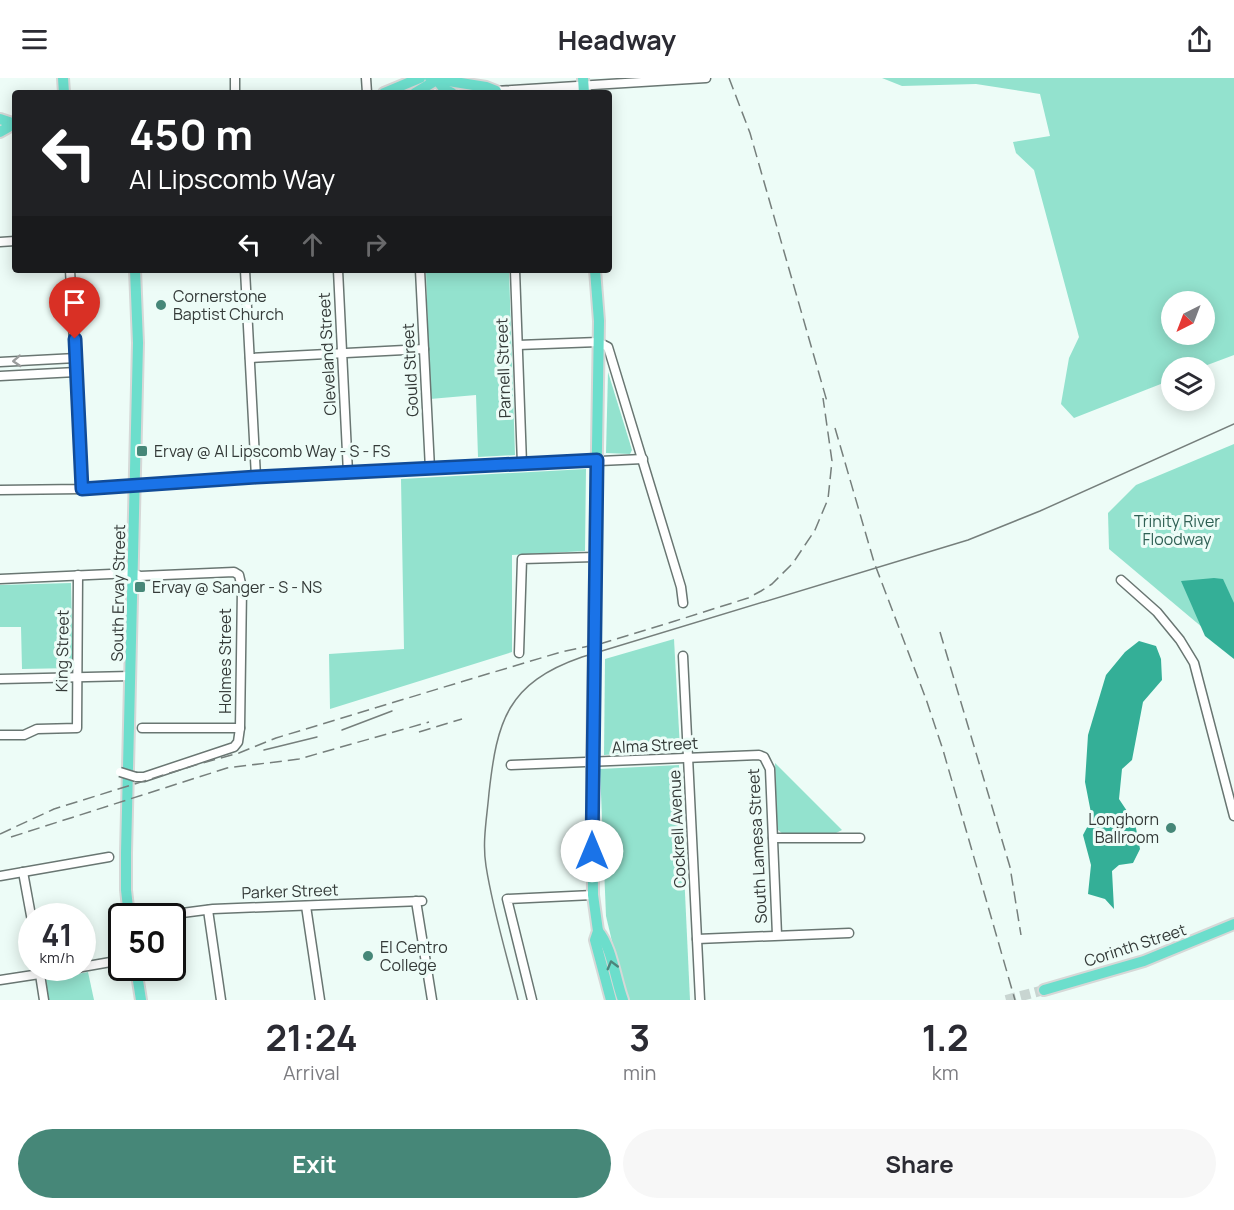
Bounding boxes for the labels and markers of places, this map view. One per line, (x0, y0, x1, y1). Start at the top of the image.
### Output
pin (49, 277, 100, 339)
place label: Cornerstone Baptist Church (173, 285, 284, 325)
marker: Cornerstone Baptist Church (154, 298, 168, 312)
place label: Ervay @ Al Lipscomb Way - S - FS (154, 440, 391, 462)
marker: Ervay @ Al Lipscomb Way - S - FS (135, 444, 149, 458)
place label: Ervay @ Sanger - S - NS (152, 576, 322, 598)
marker: Ervay @ Sanger - S - NS (133, 580, 147, 594)
place label: Longhorn Ballroom (1088, 808, 1159, 848)
marker: Longhorn Ballroom (1164, 821, 1178, 835)
place label: El Centro College (380, 936, 448, 976)
marker: El Centro College (361, 949, 375, 963)

